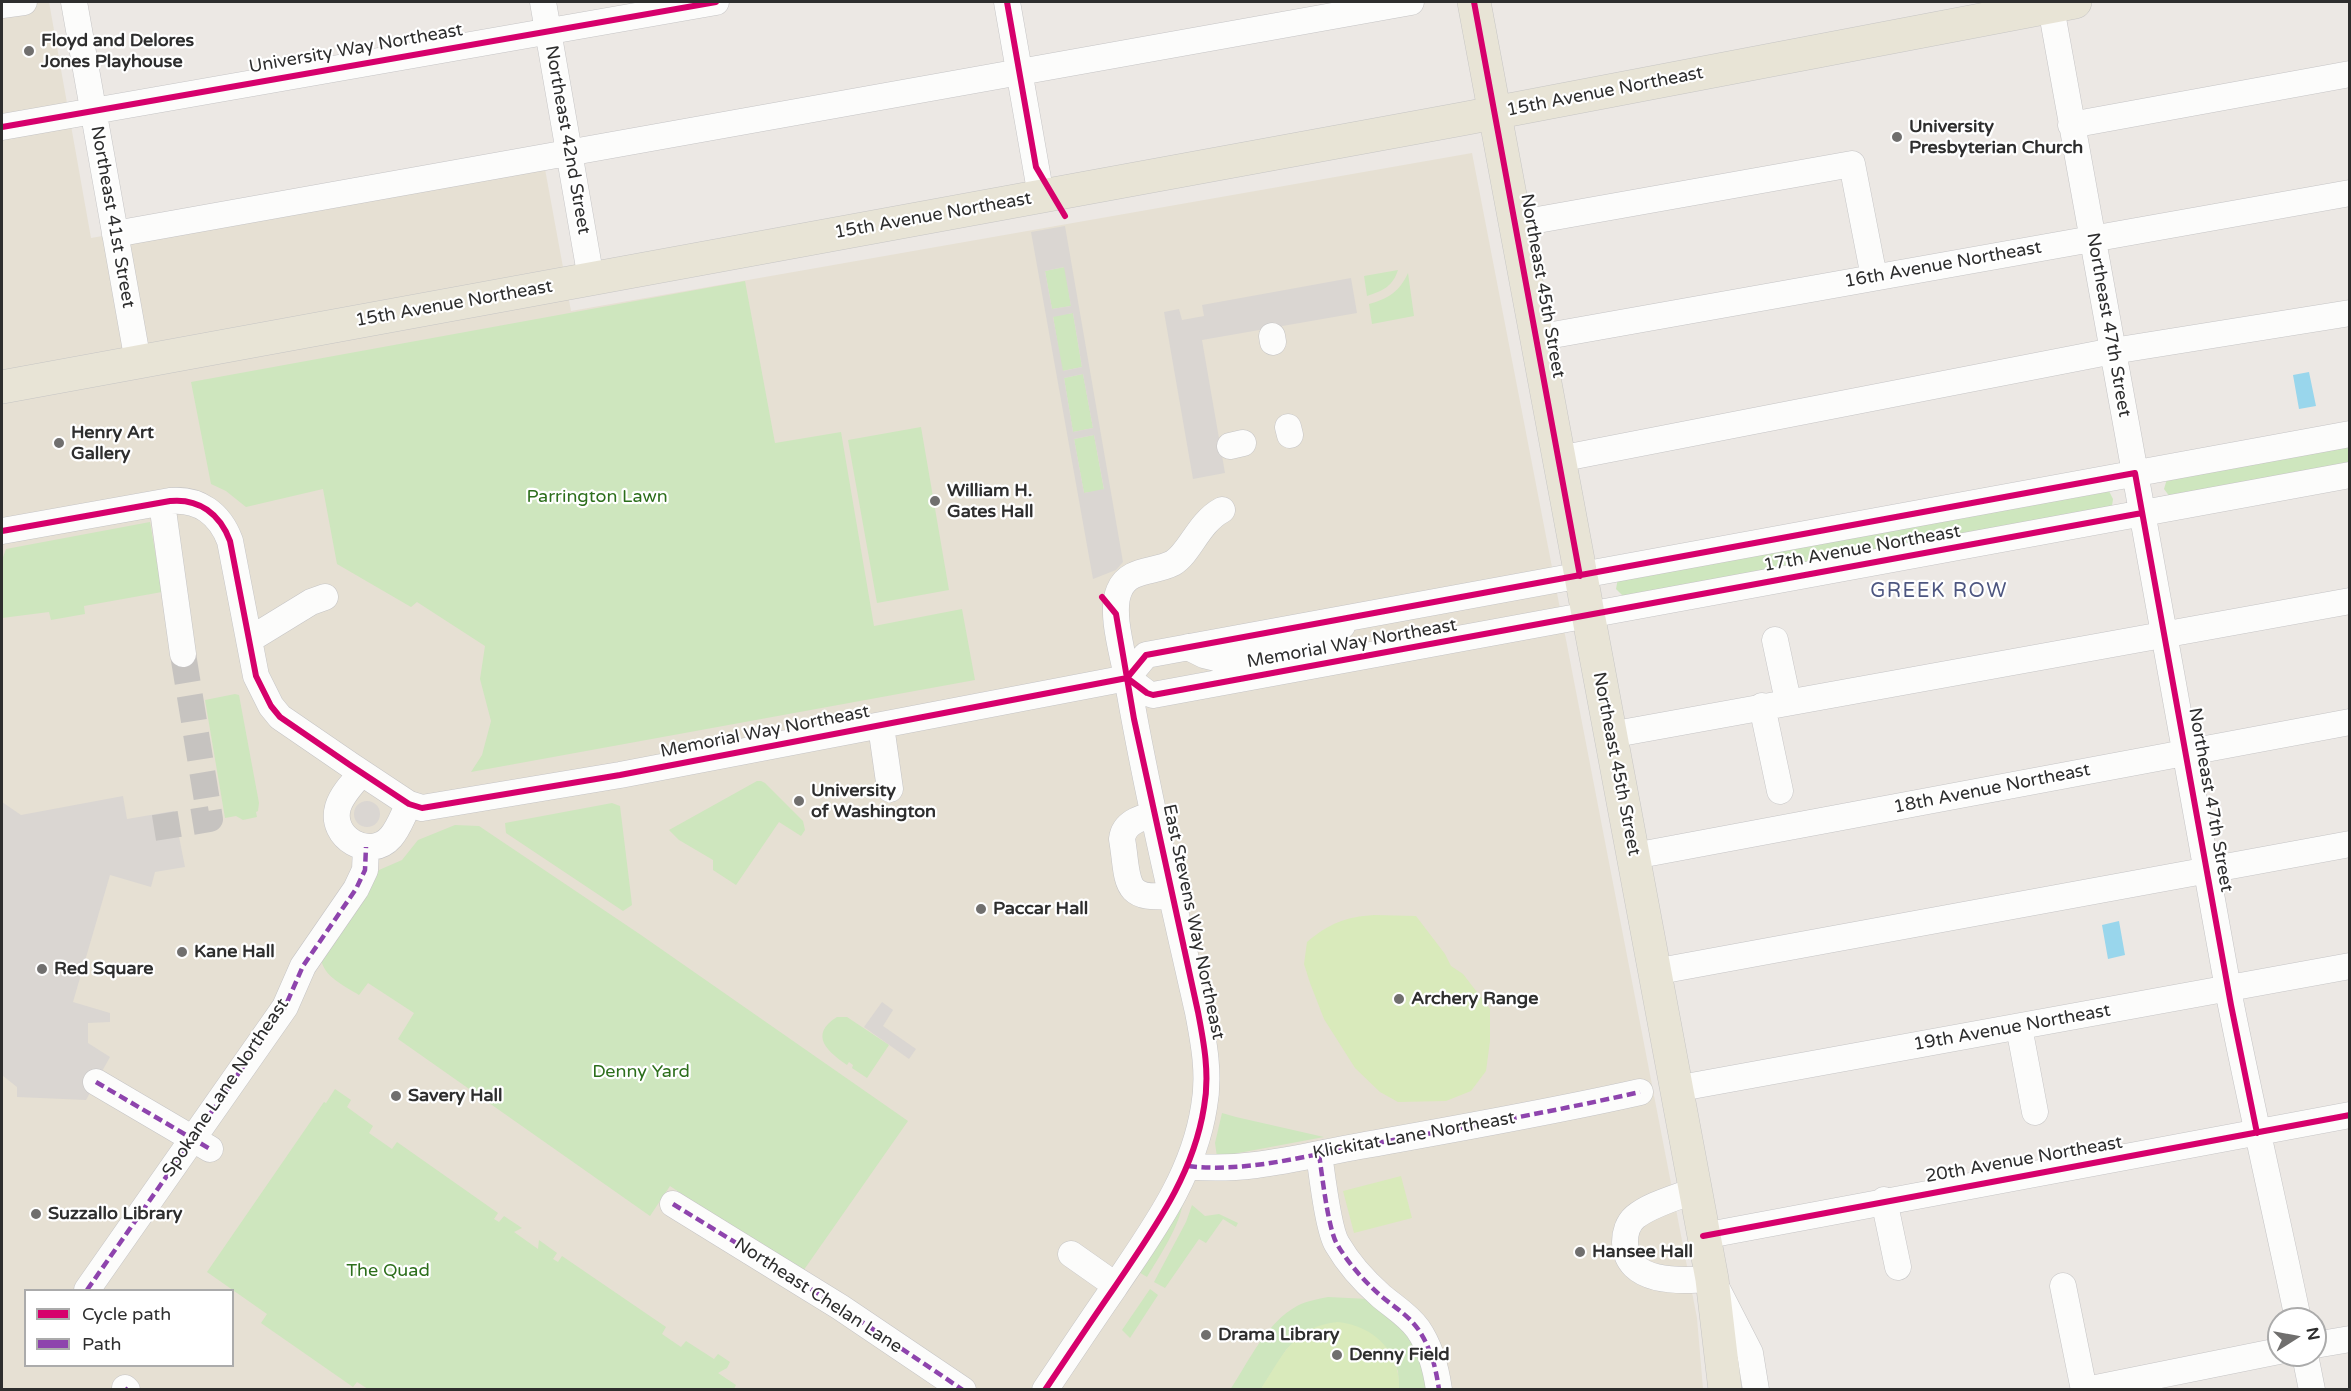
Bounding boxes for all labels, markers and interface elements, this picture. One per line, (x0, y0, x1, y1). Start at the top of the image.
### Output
street label: University Way Northeast (247, 20, 465, 78)
place label: Floyd and Delores Jones Playhouse (41, 30, 194, 72)
marker: Floyd and Delores Jones Playhouse (22, 44, 36, 58)
street label: Northeast 42nd Street (540, 44, 594, 236)
street label: 15th Avenue Northeast (1505, 62, 1705, 122)
place label: University Presbyterian Church (1909, 116, 2083, 158)
street label: Northeast 41st Street (85, 124, 139, 310)
marker: University Presbyterian Church (1890, 130, 1904, 144)
street label: 15th Avenue Northeast (833, 188, 1033, 244)
street label: Northeast 45th Street (1515, 192, 1569, 380)
street label: Northeast 47th Street (2081, 231, 2135, 419)
street label: 16th Avenue Northeast (1843, 237, 2043, 293)
street label: 15th Avenue Northeast (354, 276, 554, 332)
place label: Henry Art Gallery (71, 422, 154, 464)
marker: Henry Art Gallery (52, 436, 66, 450)
place label: William H. Gates Hall (947, 480, 1033, 522)
park label: Parrington Lawn (526, 486, 668, 508)
marker: William H. Gates Hall (928, 494, 942, 508)
street label: 17th Avenue Northeast (1762, 521, 1962, 577)
district label: GREEK ROW (1870, 580, 2008, 604)
street label: Memorial Way Northeast (1245, 615, 1459, 673)
street label: Northeast 45th Street (1588, 670, 1644, 858)
street label: Memorial Way Northeast (658, 701, 872, 763)
street label: Northeast 47th Street (2183, 706, 2237, 894)
street label: 18th Avenue Northeast (1892, 759, 2092, 819)
place label: University of Washington (811, 780, 936, 822)
marker: University of Washington (792, 794, 806, 808)
street label: East Stevens Way Northeast (1157, 802, 1229, 1042)
place label: Paccar Hall (993, 898, 1088, 920)
marker: Paccar Hall (974, 902, 988, 916)
place label: Kane Hall (194, 941, 275, 963)
marker: Kane Hall (175, 945, 189, 959)
place label: Red Square (54, 958, 153, 980)
marker: Red Square (35, 962, 49, 976)
place label: Archery Range (1411, 988, 1538, 1010)
marker: Archery Range (1392, 992, 1406, 1006)
street label: Spokane Lane Northeast (158, 995, 294, 1181)
street label: 19th Avenue Northeast (1912, 1000, 2112, 1056)
park label: Denny Yard (592, 1061, 690, 1083)
place label: Savery Hall (408, 1085, 503, 1107)
marker: Savery Hall (389, 1089, 403, 1103)
street label: Klickitat Lane Northeast (1311, 1108, 1517, 1164)
street label: 20th Avenue Northeast (1924, 1132, 2124, 1188)
place label: Suzzallo Library (48, 1203, 182, 1225)
marker: Suzzallo Library (29, 1207, 43, 1221)
street label: Northeast Chelan Lane (730, 1234, 906, 1358)
place label: Hansee Hall (1592, 1241, 1693, 1263)
marker: Hansee Hall (1573, 1245, 1587, 1259)
park label: The Quad (346, 1260, 430, 1282)
legend (24, 1289, 234, 1367)
text: Cycle path (82, 1303, 171, 1325)
north arrow (2267, 1307, 2327, 1367)
place label: Drama Library (1218, 1324, 1339, 1346)
text: N (2302, 1326, 2324, 1342)
marker: Drama Library (1199, 1328, 1213, 1342)
text: Path (82, 1333, 121, 1355)
place label: Denny Field (1349, 1344, 1450, 1366)
marker: Denny Field (1330, 1348, 1344, 1362)

